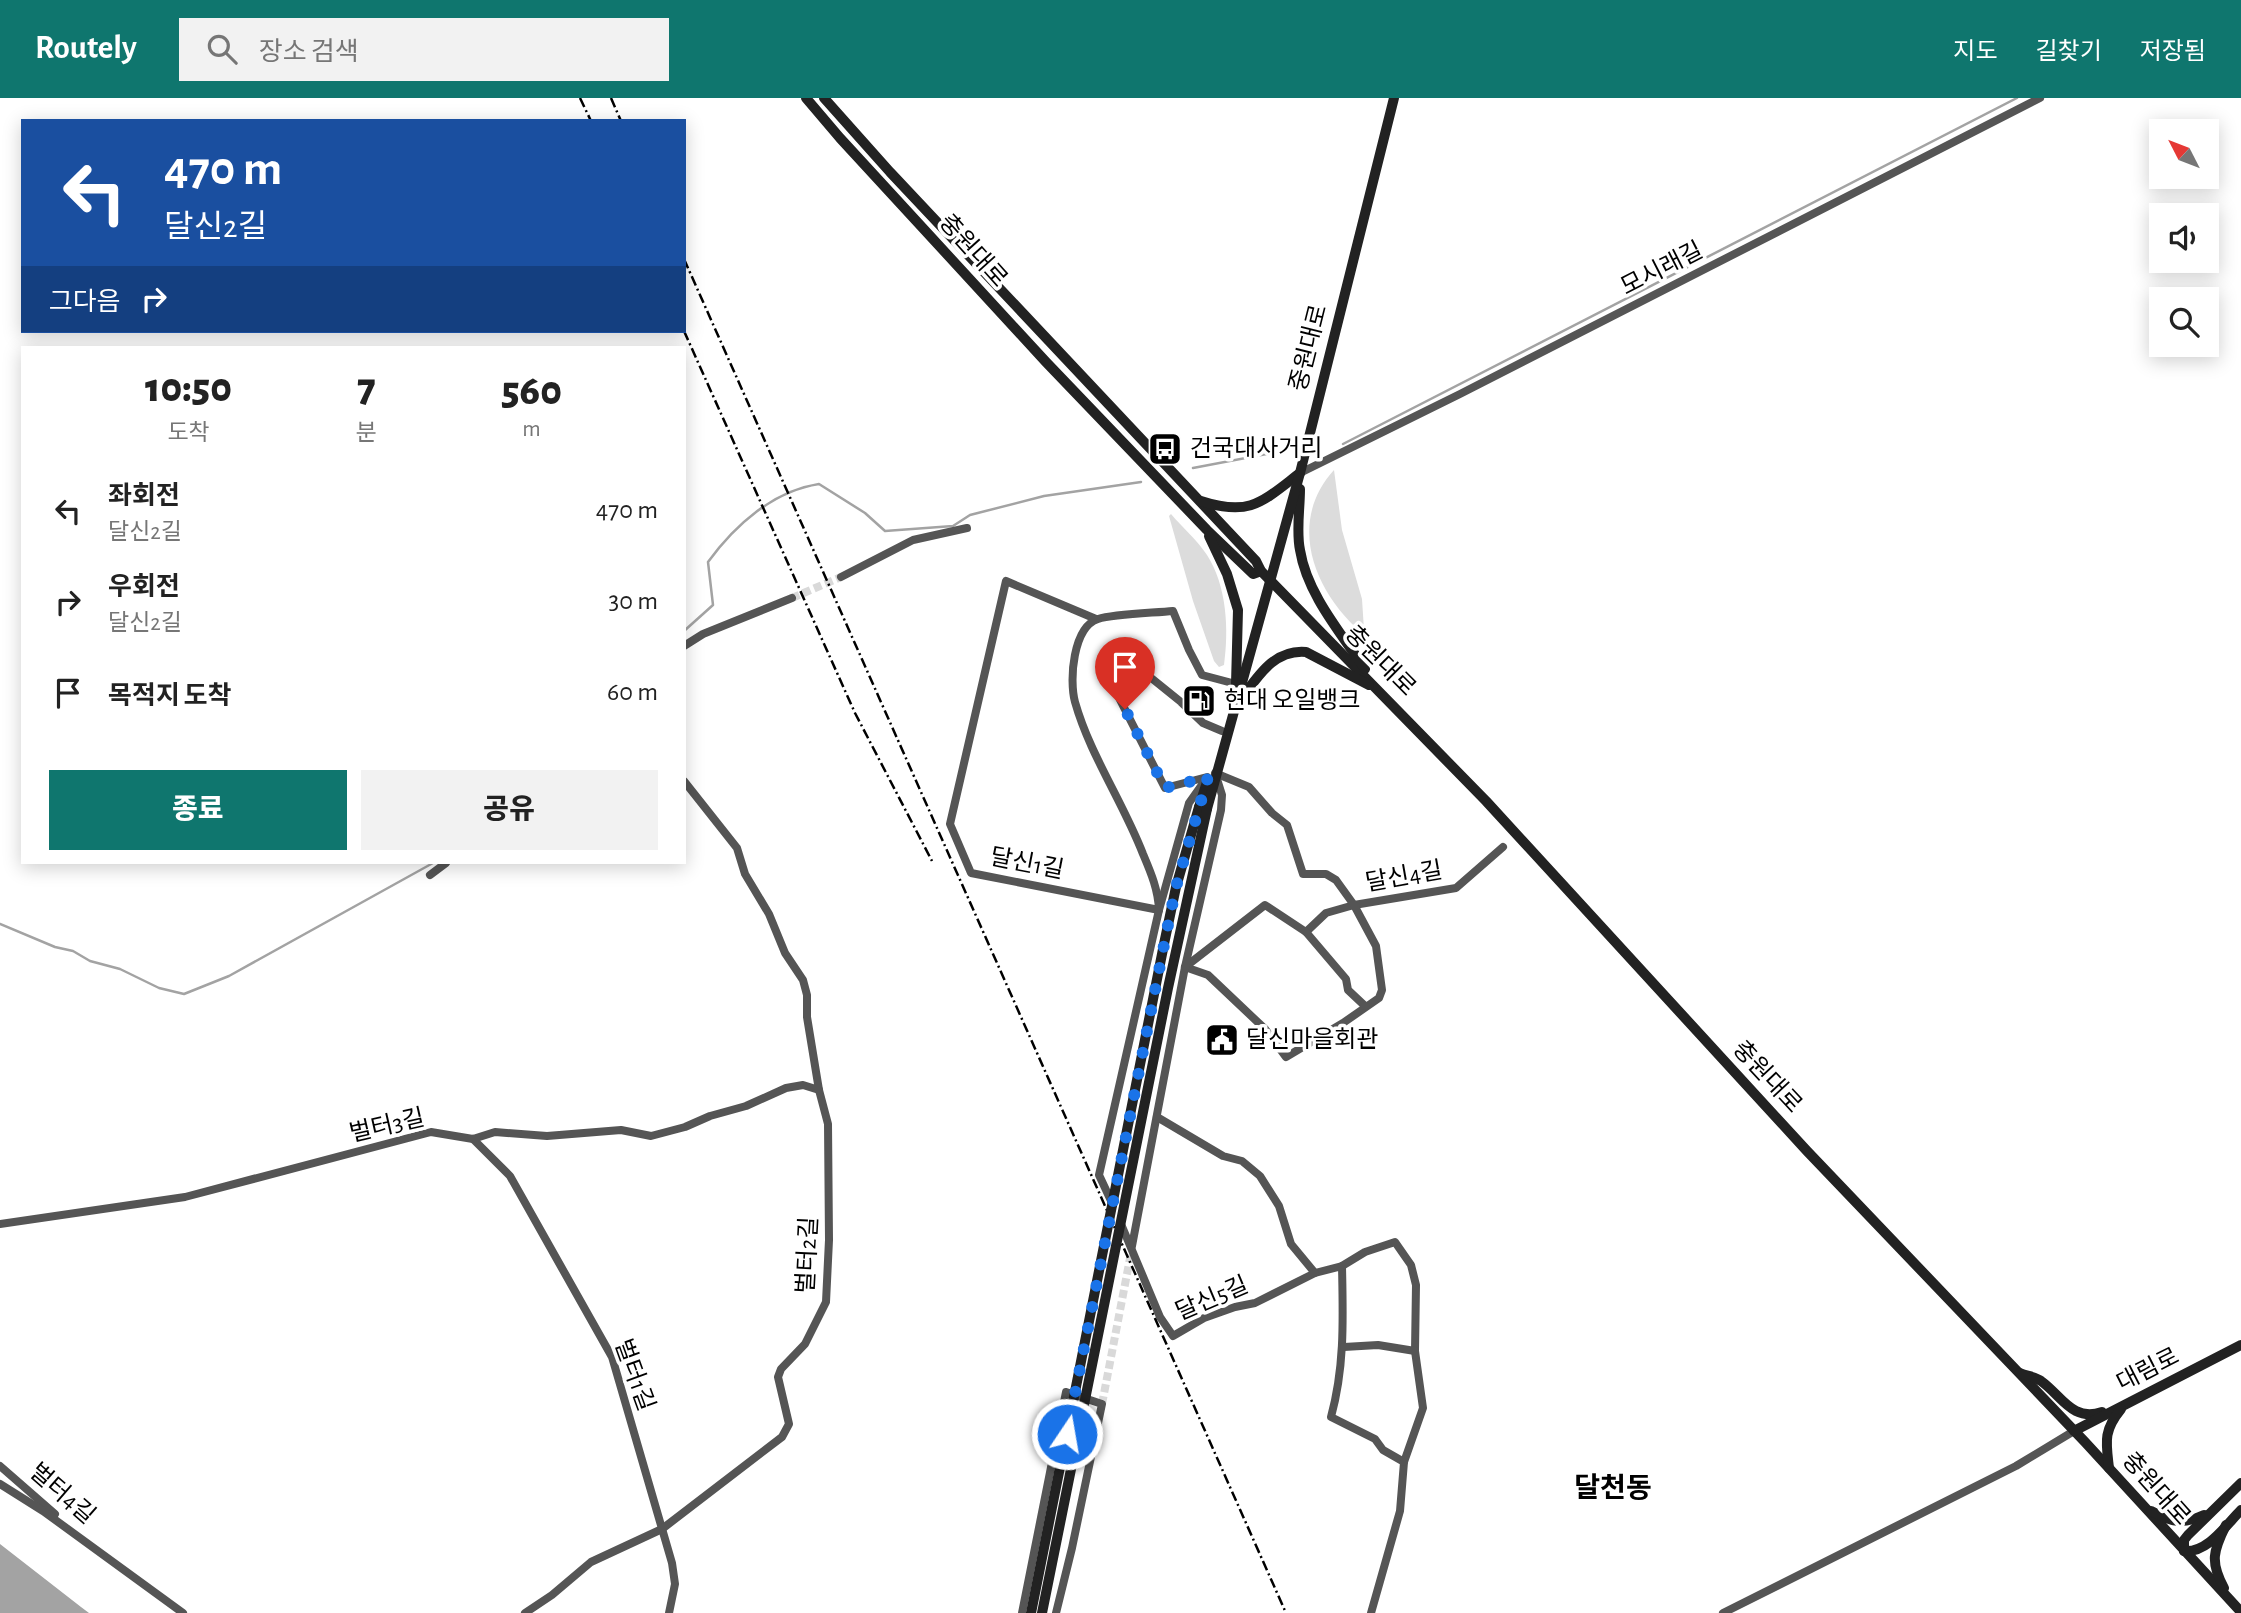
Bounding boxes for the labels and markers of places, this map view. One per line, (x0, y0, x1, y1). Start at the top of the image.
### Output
bus stop icon: 건국대사거리 (1146, 430, 1184, 468)
place label: 건국대사거리 (1190, 436, 1322, 461)
pin (1095, 637, 1155, 709)
fuel station icon: 현대 오일뱅크 (1180, 682, 1218, 720)
place label: 현대 오일뱅크 (1224, 688, 1360, 713)
public building icon: 달신마을회관 (1203, 1021, 1241, 1059)
place label: 달신마을회관 (1246, 1027, 1378, 1052)

